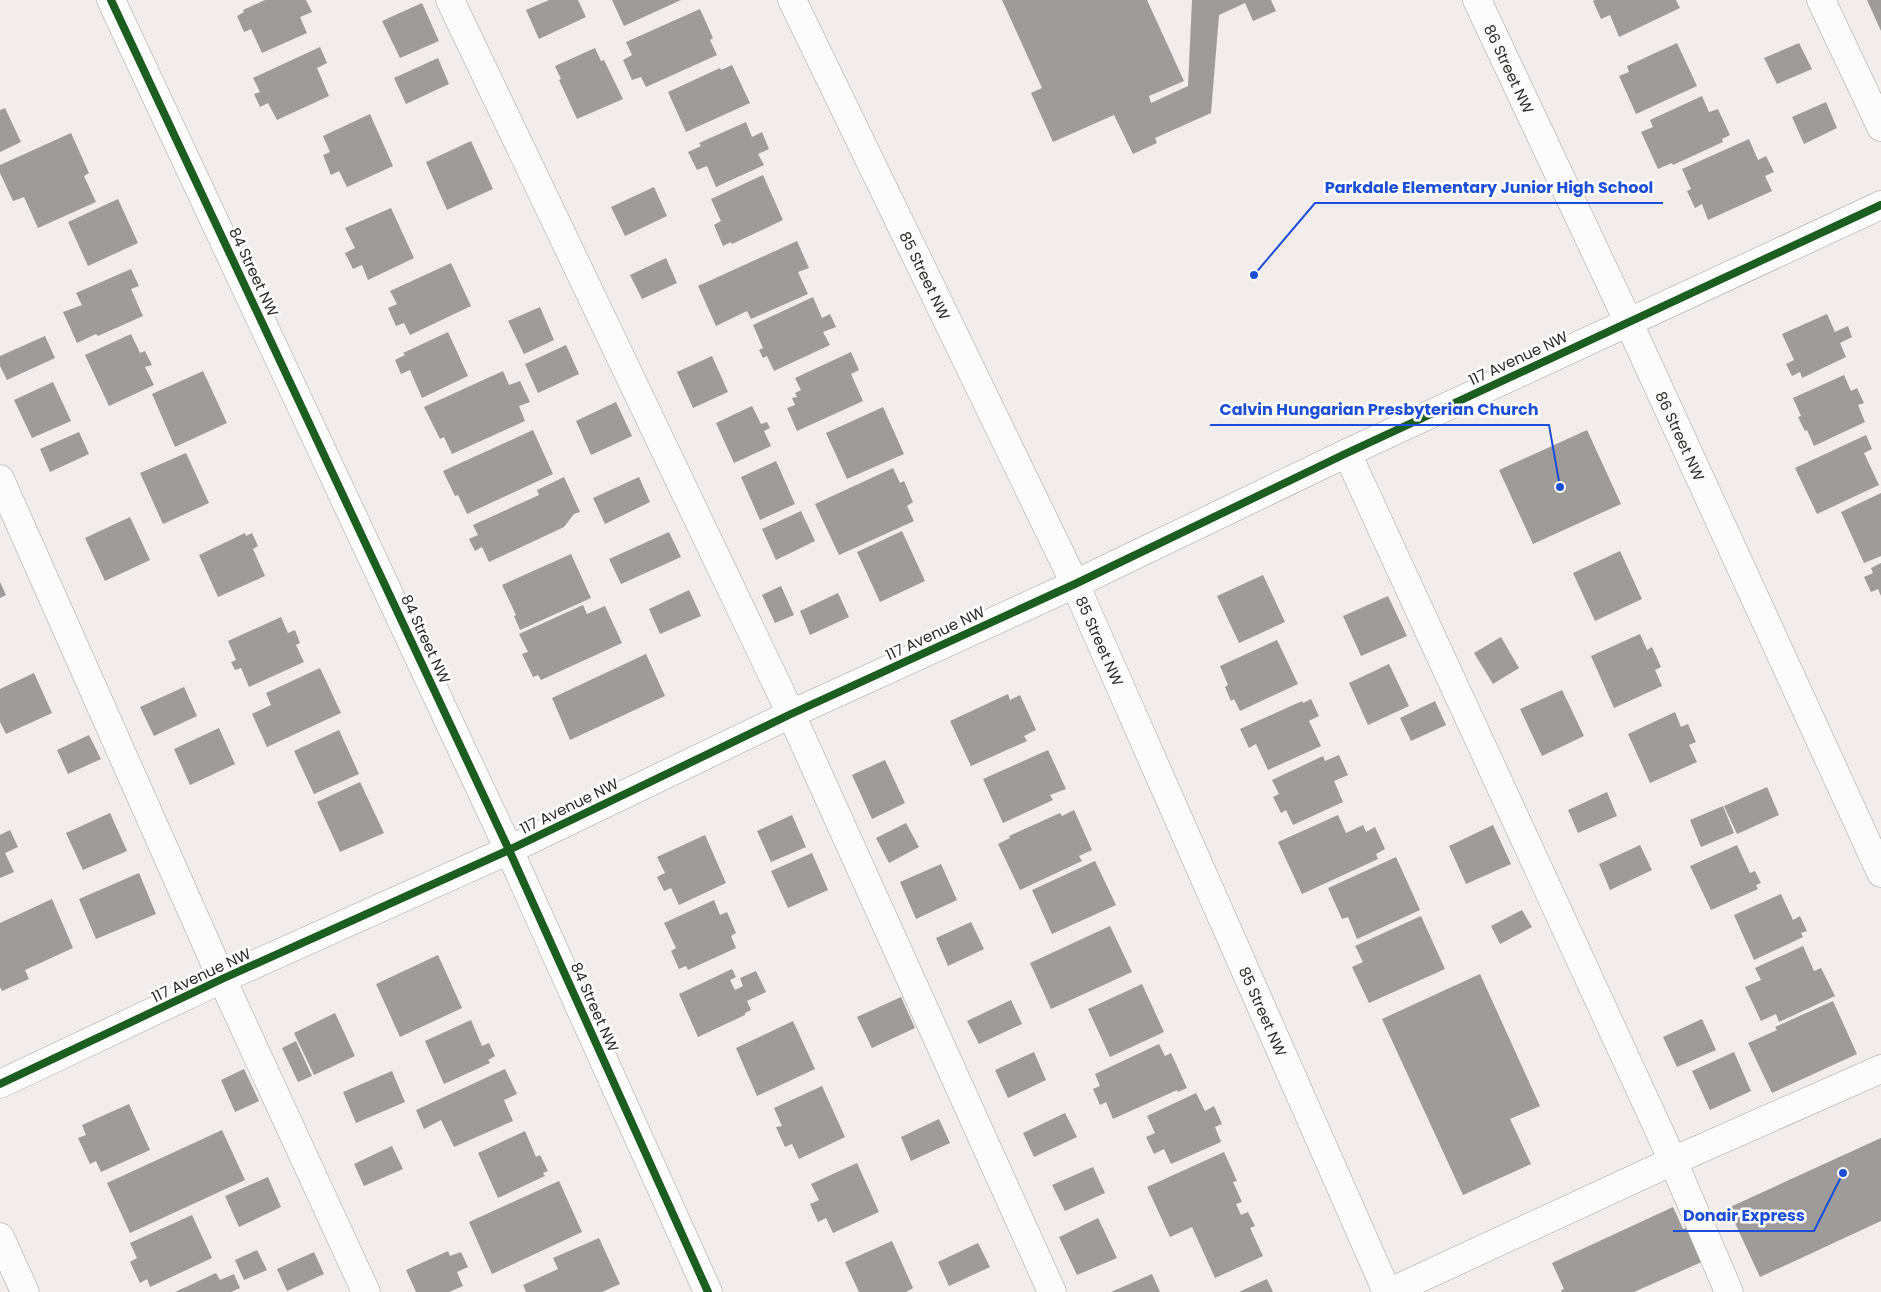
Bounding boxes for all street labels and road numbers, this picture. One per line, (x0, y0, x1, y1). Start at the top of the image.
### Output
street label: 86 Street NW (1479, 21, 1539, 117)
street label: 84 Street NW (224, 224, 284, 320)
street label: 85 Street NW (895, 228, 956, 324)
street label: 117 Avenue NW (1465, 326, 1571, 390)
street label: 86 Street NW (1651, 388, 1710, 484)
street label: 84 Street NW (396, 591, 456, 687)
street label: 85 Street NW (1071, 593, 1129, 689)
street label: 117 Avenue NW (882, 601, 988, 665)
street label: 117 Avenue NW (516, 773, 622, 839)
street label: 117 Avenue NW (148, 943, 254, 1007)
street label: 84 Street NW (566, 959, 624, 1055)
street label: 85 Street NW (1234, 963, 1292, 1060)

